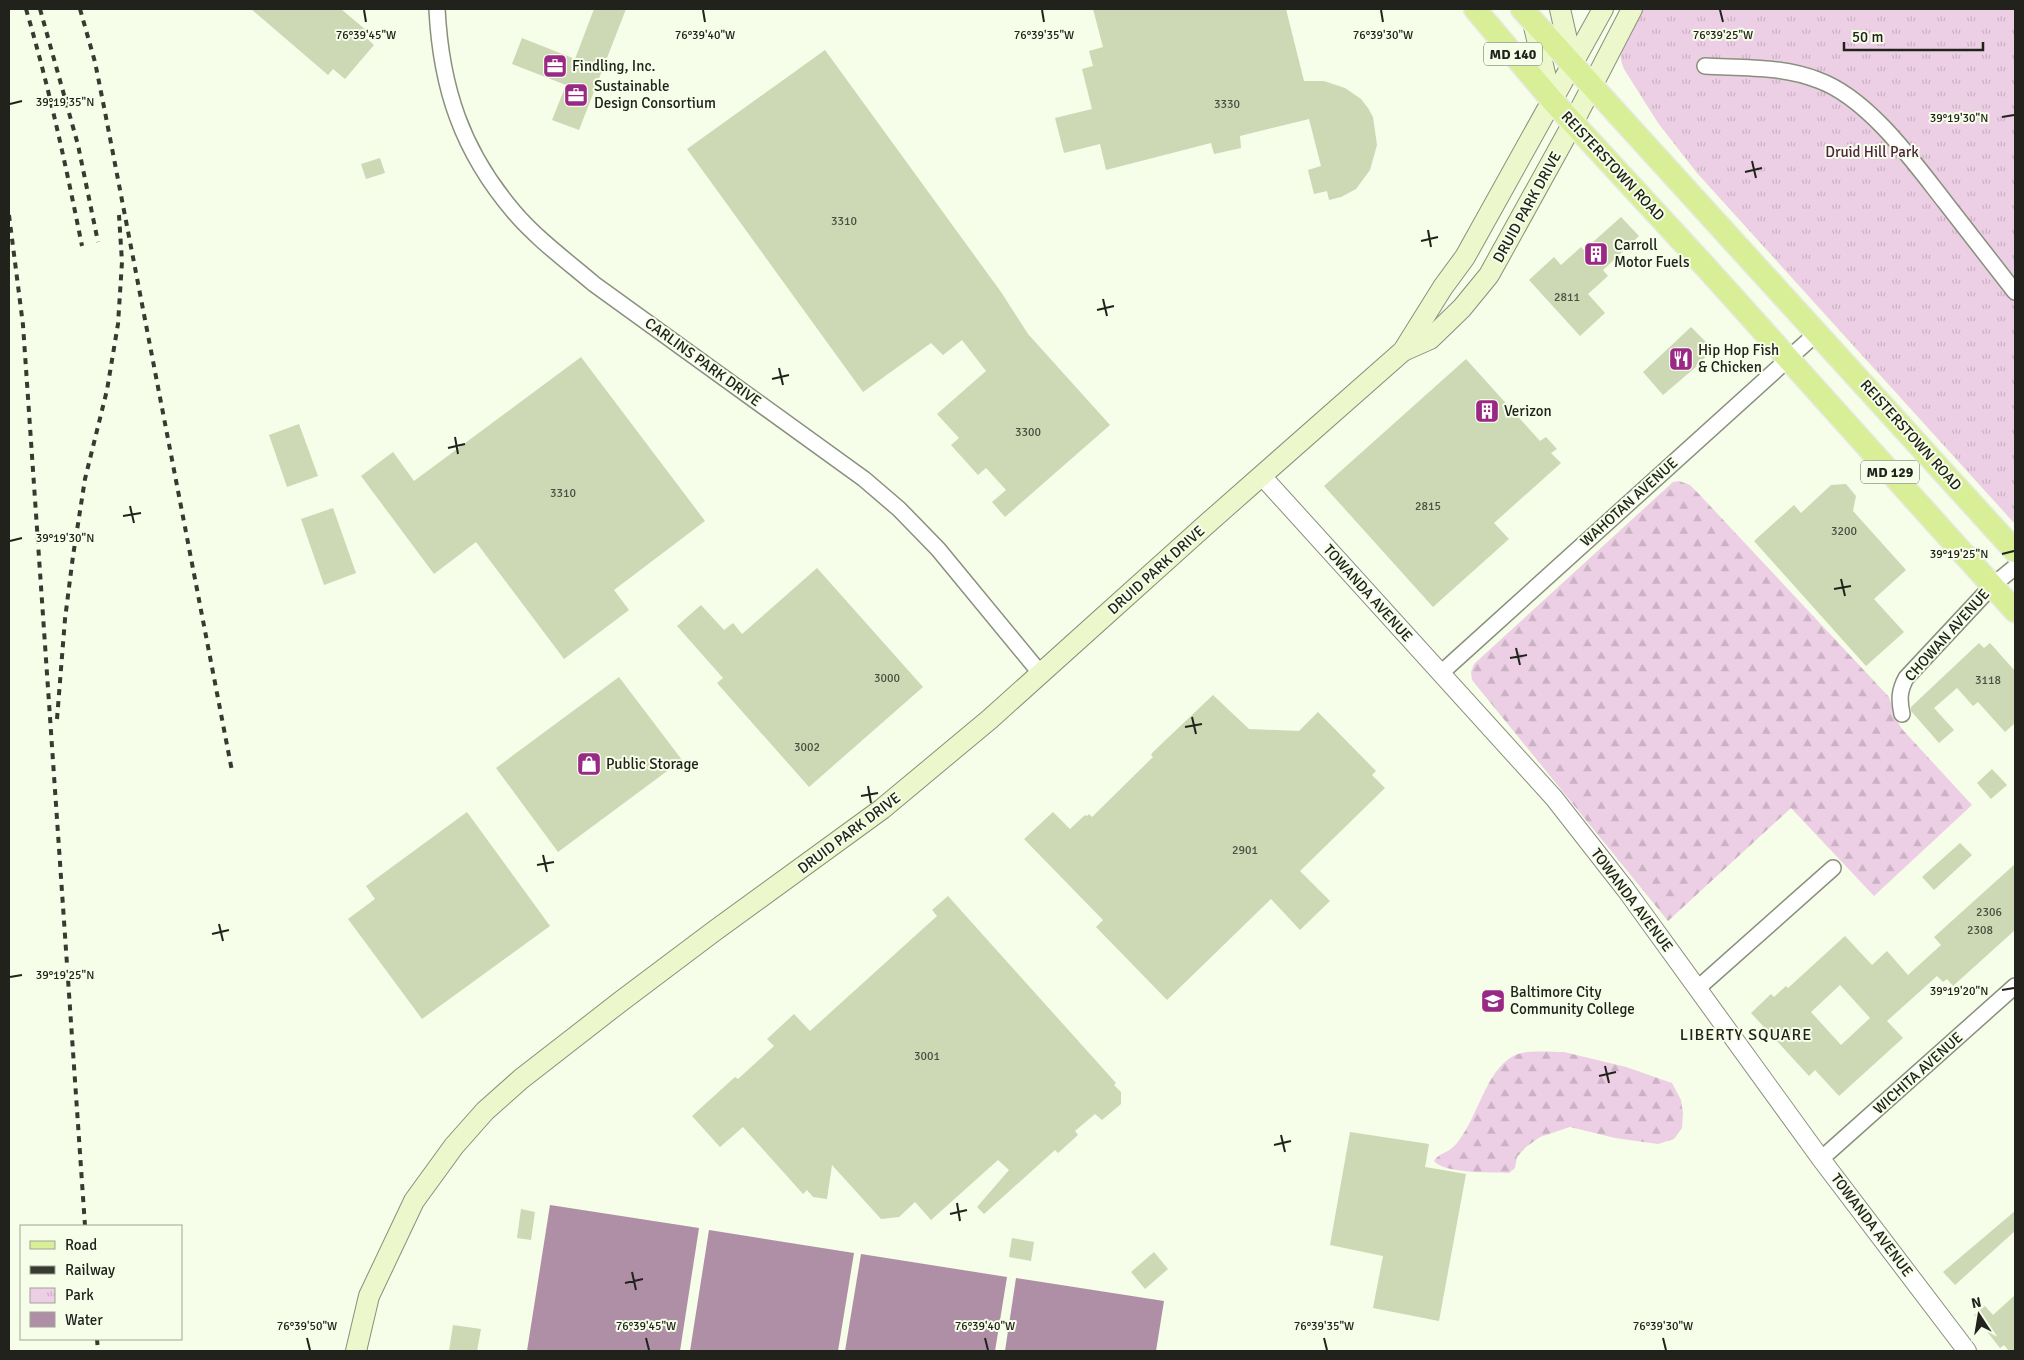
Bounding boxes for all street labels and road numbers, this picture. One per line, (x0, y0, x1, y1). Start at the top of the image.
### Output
road number: MD 140 (1484, 42, 1542, 66)
street label: REISTERSTOWN ROAD (1558, 108, 1668, 224)
street label: DRUID PARK DRIVE (1489, 148, 1565, 266)
street label: CARLINS PARK DRIVE (641, 314, 765, 410)
street label: REISTERSTOWN ROAD (1856, 376, 1966, 494)
street label: WAHOTAN AVENUE (1577, 454, 1681, 550)
road number: MD 129 (1861, 461, 1919, 484)
street label: DRUID PARK DRIVE (1104, 522, 1208, 618)
street label: TOWANDA AVENUE (1320, 541, 1416, 645)
street label: CHOWAN AVENUE (1901, 585, 1993, 685)
street label: DRUID PARK DRIVE (794, 788, 904, 878)
street label: TOWANDA AVENUE (1587, 845, 1677, 955)
street label: WICHITA AVENUE (1870, 1028, 1966, 1118)
street label: TOWANDA AVENUE (1827, 1170, 1917, 1280)

